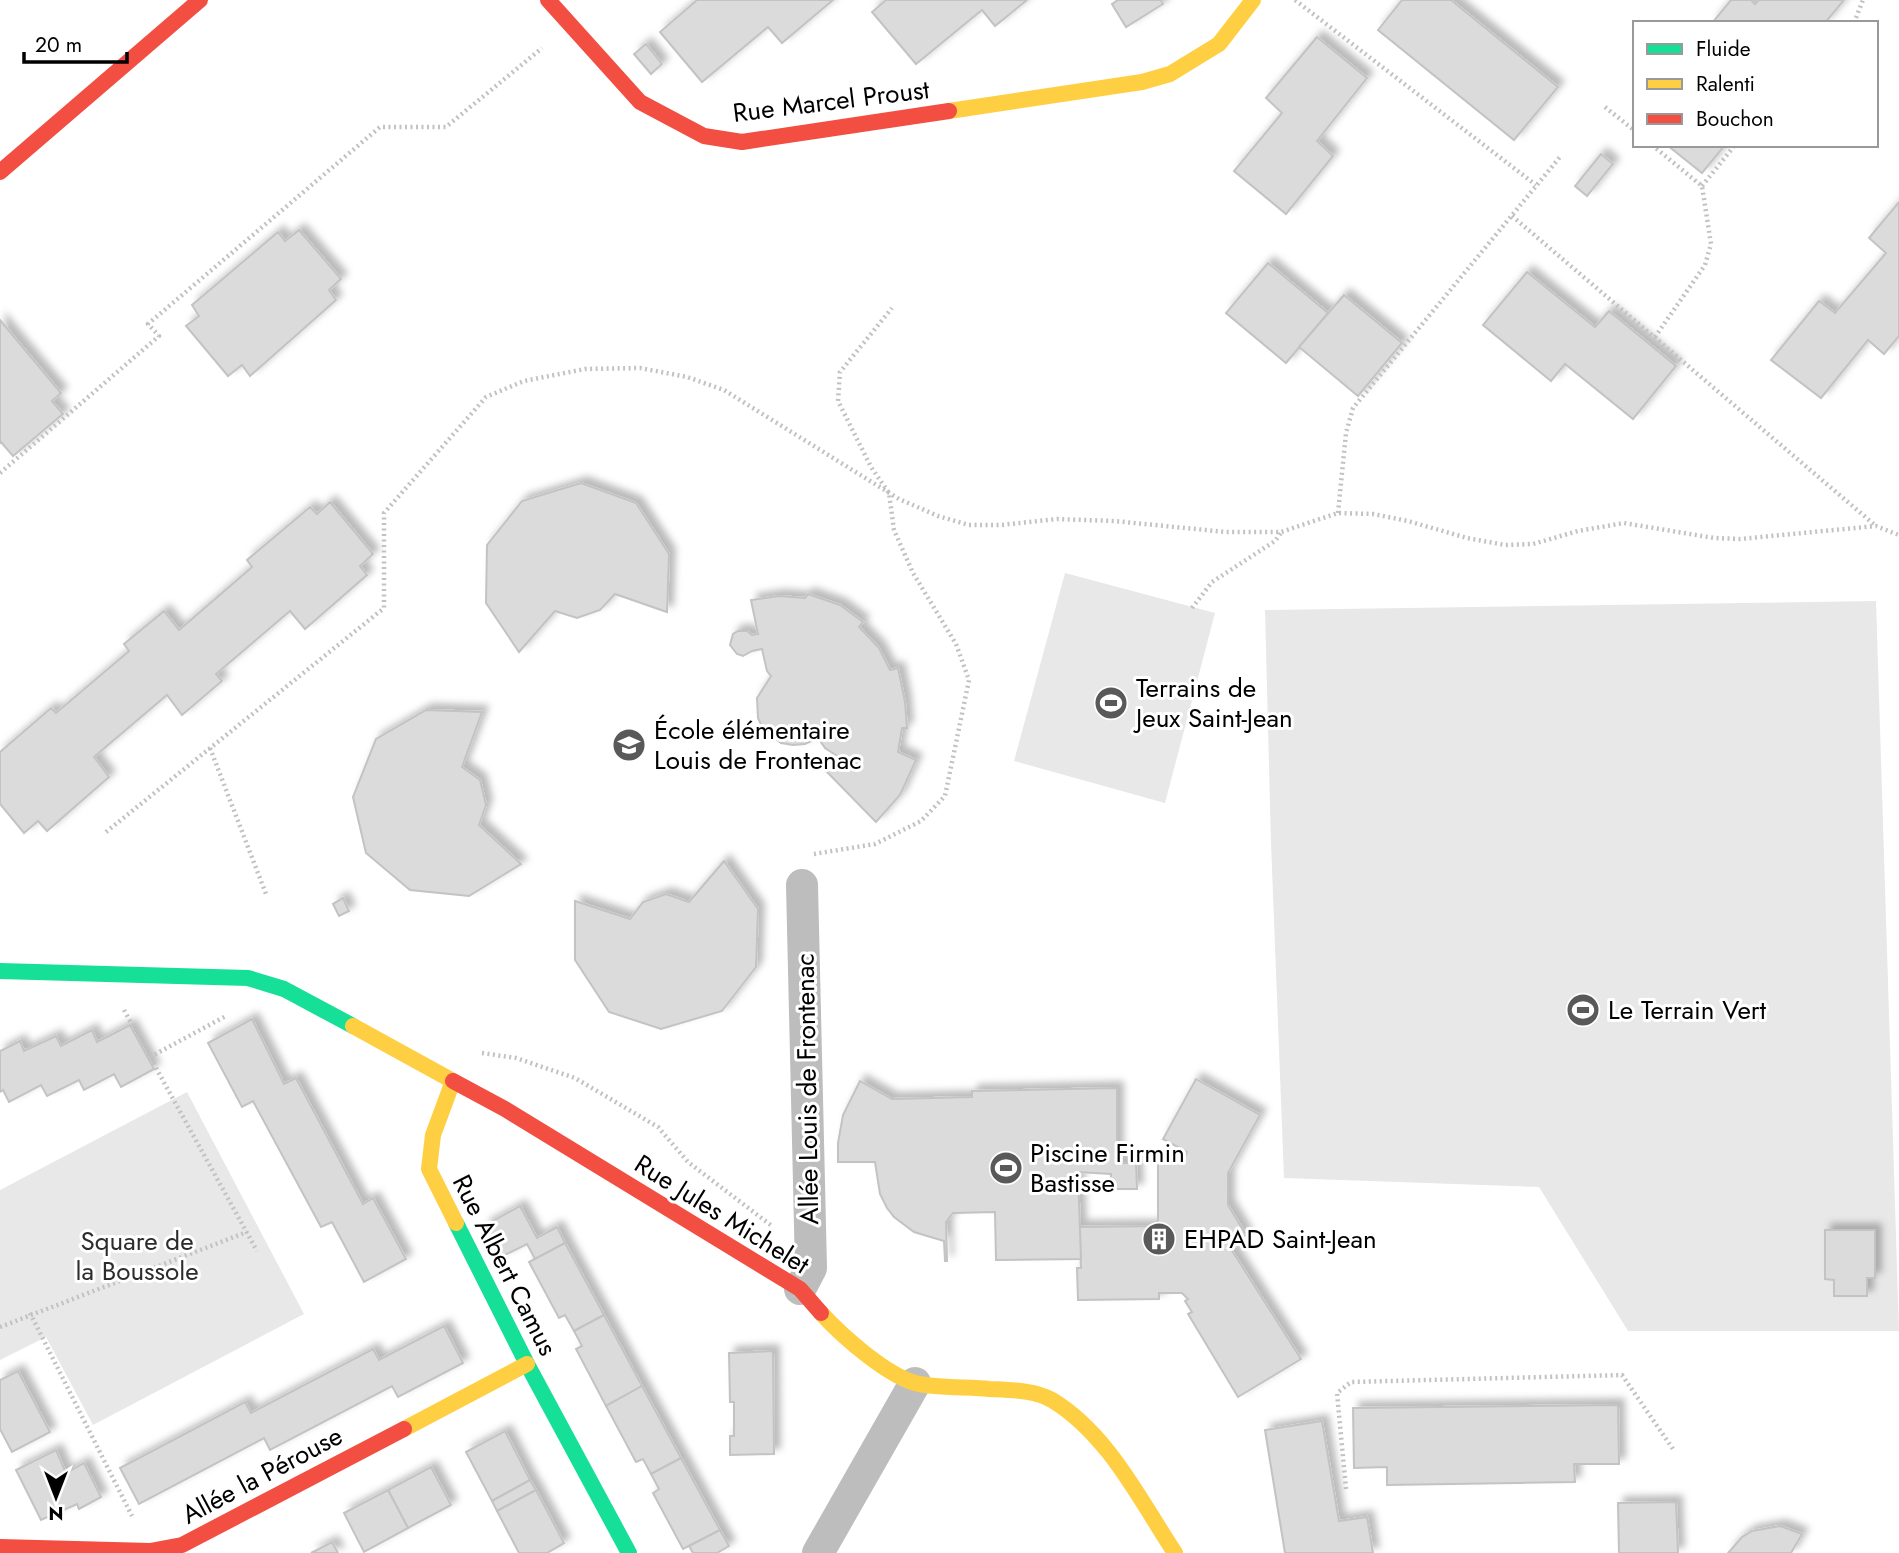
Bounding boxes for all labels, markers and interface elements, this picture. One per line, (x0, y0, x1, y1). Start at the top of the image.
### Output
scale bar (24, 21, 128, 65)
legend (1633, 21, 1878, 147)
text: 20 m (35, 30, 82, 60)
text: Fluide (1696, 34, 1751, 64)
text: Ralenti (1696, 69, 1755, 99)
street label: Rue Marcel Proust (730, 70, 932, 132)
text: Bouchon (1696, 104, 1774, 134)
place label: Terrains de Jeux Saint-Jean (1133, 669, 1293, 737)
sports icon: Terrains de Jeux Saint-Jean (1092, 684, 1130, 722)
place label: École élémentaire Louis de Frontenac (654, 711, 862, 779)
school or university icon: École élémentaire Louis de Frontenac (610, 726, 648, 764)
street label: Allée Louis de Frontenac (786, 953, 828, 1225)
sports icon: Le Terrain Vert (1564, 991, 1602, 1029)
place label: Le Terrain Vert (1608, 991, 1767, 1029)
place label: Piscine Firmin Bastisse (1030, 1134, 1185, 1202)
street label: Rue Jules Michelet (627, 1145, 817, 1283)
sports icon: Piscine Firmin Bastisse (987, 1149, 1025, 1187)
street label: Rue Albert Camus (443, 1168, 567, 1362)
building icon: EHPAD Saint-Jean (1140, 1220, 1178, 1258)
place label: EHPAD Saint-Jean (1184, 1220, 1377, 1258)
park label: Square de la Boussole (75, 1222, 199, 1290)
street label: Allée la Pérouse (175, 1417, 349, 1533)
north arrow (21, 1462, 91, 1532)
text: N (48, 1500, 64, 1527)

